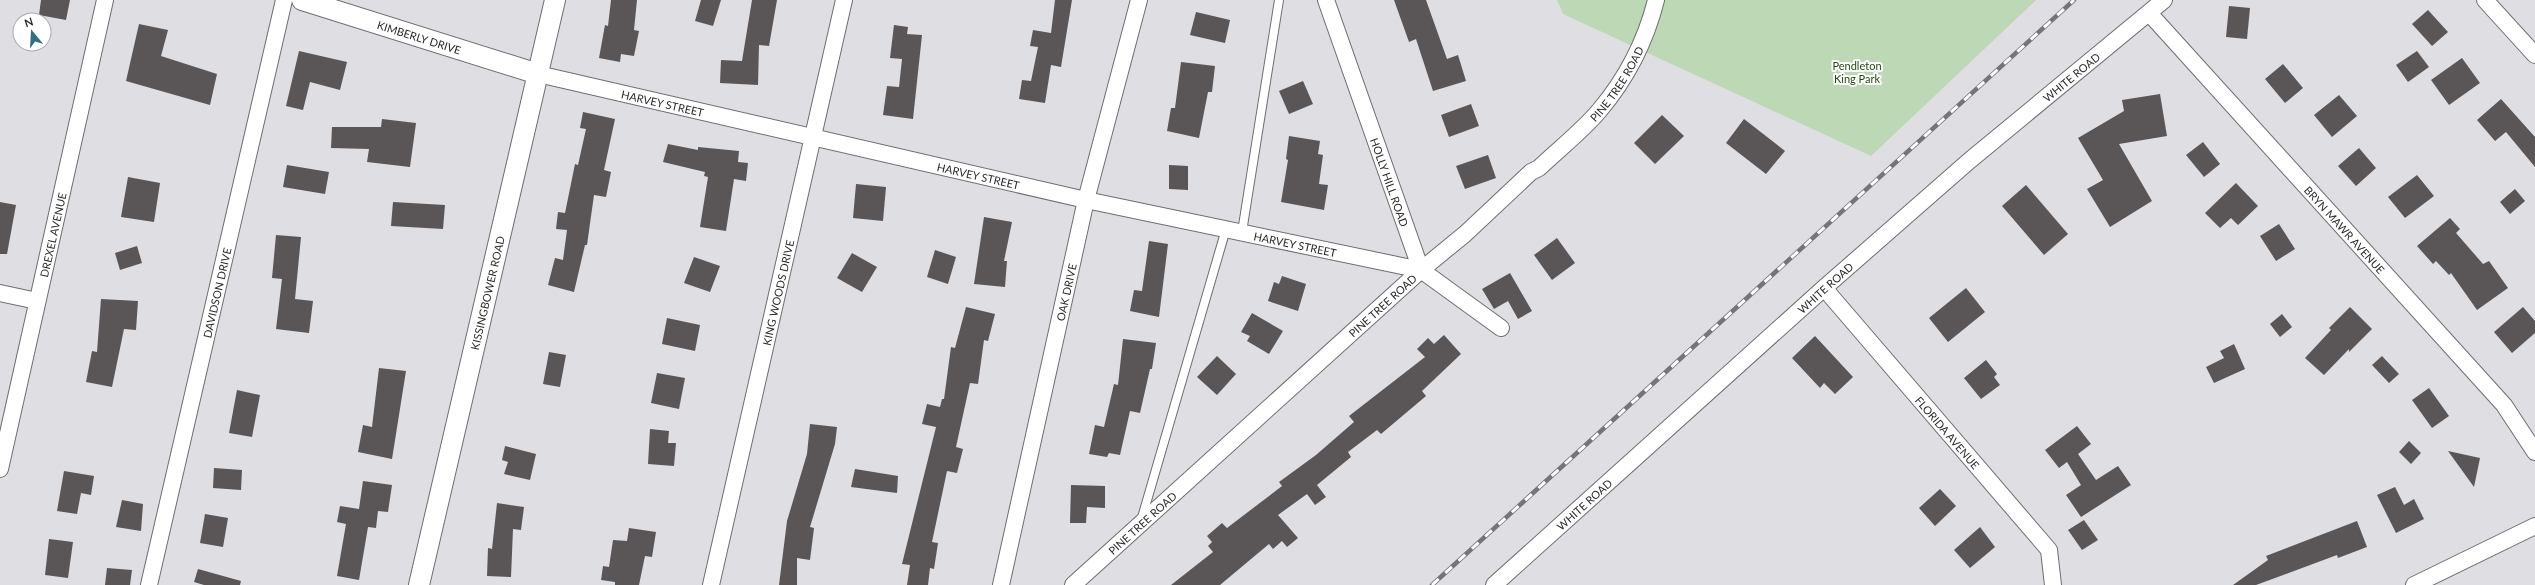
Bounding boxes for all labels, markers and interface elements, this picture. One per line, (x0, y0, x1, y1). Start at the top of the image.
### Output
north arrow (12, 12, 52, 52)
text: N (23, 15, 35, 30)
street label: KIMBERLY DRIVE (376, 18, 463, 56)
street label: PINE TREE ROAD (1587, 44, 1645, 124)
street label: WHITE ROAD (2040, 50, 2102, 104)
park label: Pendleton King Park (1832, 59, 1882, 85)
street label: HARVEY STREET (620, 87, 706, 119)
street label: HOLLY HILL ROAD (1368, 136, 1412, 228)
street label: HARVEY STREET (936, 160, 1021, 191)
street label: BRYN MAWR AVENUE (2302, 183, 2388, 276)
street label: DREXEL AVENUE (37, 191, 68, 278)
street label: HARVEY STREET (1253, 229, 1338, 259)
street label: KISSINGBOWER ROAD (467, 235, 506, 351)
street label: KING WOODS DRIVE (759, 238, 796, 346)
street label: DAVIDSON DRIVE (200, 246, 233, 339)
street label: WHITE ROAD (1794, 259, 1855, 316)
street label: OAK DRIVE (1053, 262, 1078, 322)
street label: PINE TREE ROAD (1345, 271, 1419, 339)
street label: FLORIDA AVENUE (1913, 393, 1983, 471)
street label: WHITE ROAD (1554, 476, 1614, 532)
street label: PINE TREE ROAD (1105, 489, 1179, 557)

